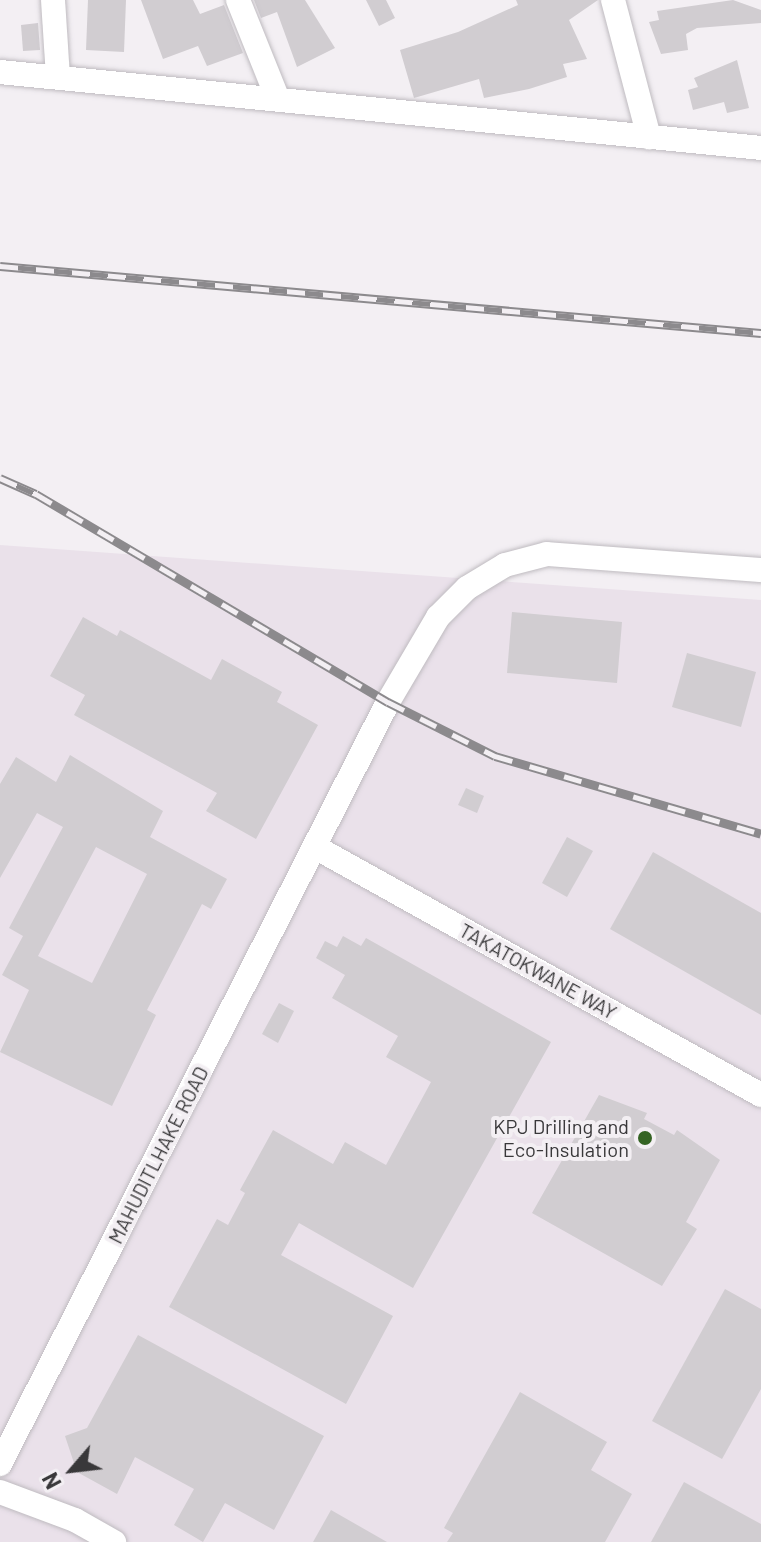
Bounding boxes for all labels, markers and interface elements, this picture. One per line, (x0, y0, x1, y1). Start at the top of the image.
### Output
street label: TAKATOKWANE WAY (455, 918, 621, 1024)
street label: MAHUDITLHAKE ROAD (103, 1062, 213, 1248)
place label: KPJ Drilling and Eco-Insulation (493, 1114, 629, 1161)
marker: KPJ Drilling and Eco-Insulation (636, 1129, 654, 1147)
north arrow (32, 1430, 112, 1510)
text: N (36, 1469, 66, 1494)

